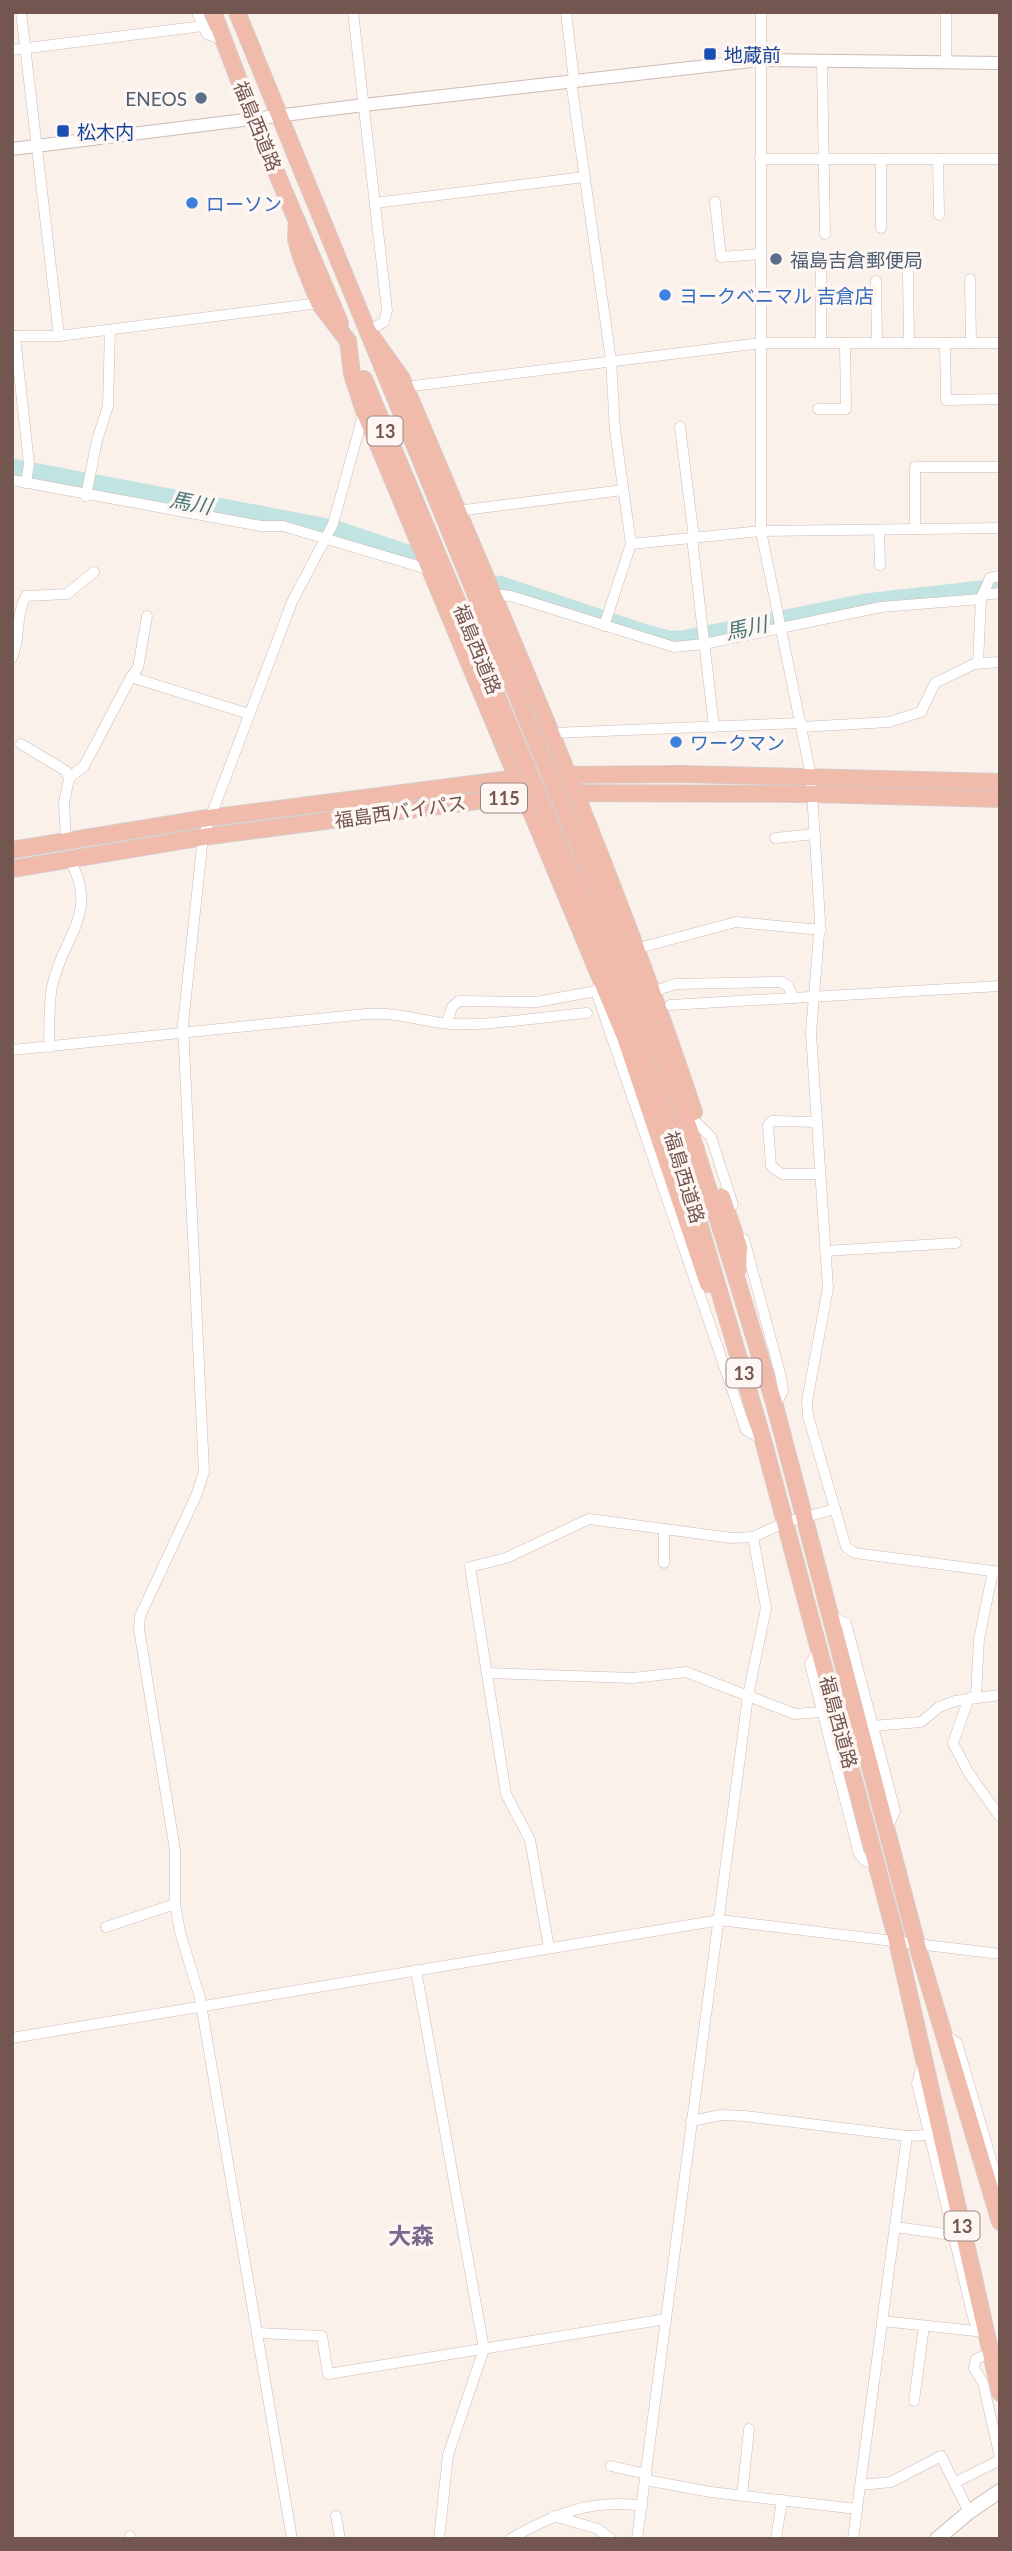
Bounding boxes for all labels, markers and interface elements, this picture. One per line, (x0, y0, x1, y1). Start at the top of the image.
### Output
place label: 地蔵前 (724, 43, 781, 66)
marker: 地蔵前 (702, 46, 718, 62)
street label: 福島西道路 (230, 78, 286, 174)
place label: ENEOS (125, 87, 187, 110)
marker: ENEOS (193, 90, 209, 106)
place label: 松木内 (77, 120, 134, 143)
marker: 松木内 (55, 123, 71, 139)
place label: ローソン (206, 192, 282, 215)
marker: ローソン (184, 195, 200, 211)
place label: 福島吉倉郵便局 (790, 248, 923, 271)
marker: 福島吉倉郵便局 (768, 251, 784, 267)
place label: ヨークベニマル 吉倉店 (679, 284, 874, 307)
marker: ヨークベニマル 吉倉店 (657, 287, 673, 303)
road number: 13 (368, 416, 402, 446)
water label: 馬川 (168, 486, 216, 519)
street label: 福島西道路 (450, 601, 506, 697)
water label: 馬川 (723, 610, 771, 644)
place label: ワークマン (690, 731, 785, 754)
marker: ワークマン (668, 734, 684, 750)
road number: 115 (481, 784, 527, 812)
street label: 福島西バイパス (333, 790, 467, 832)
street label: 福島西道路 (660, 1128, 710, 1226)
road number: 13 (726, 1358, 762, 1388)
street label: 福島西道路 (816, 1673, 862, 1771)
road number: 13 (944, 2212, 979, 2240)
district label: 大森 (388, 2221, 434, 2249)

